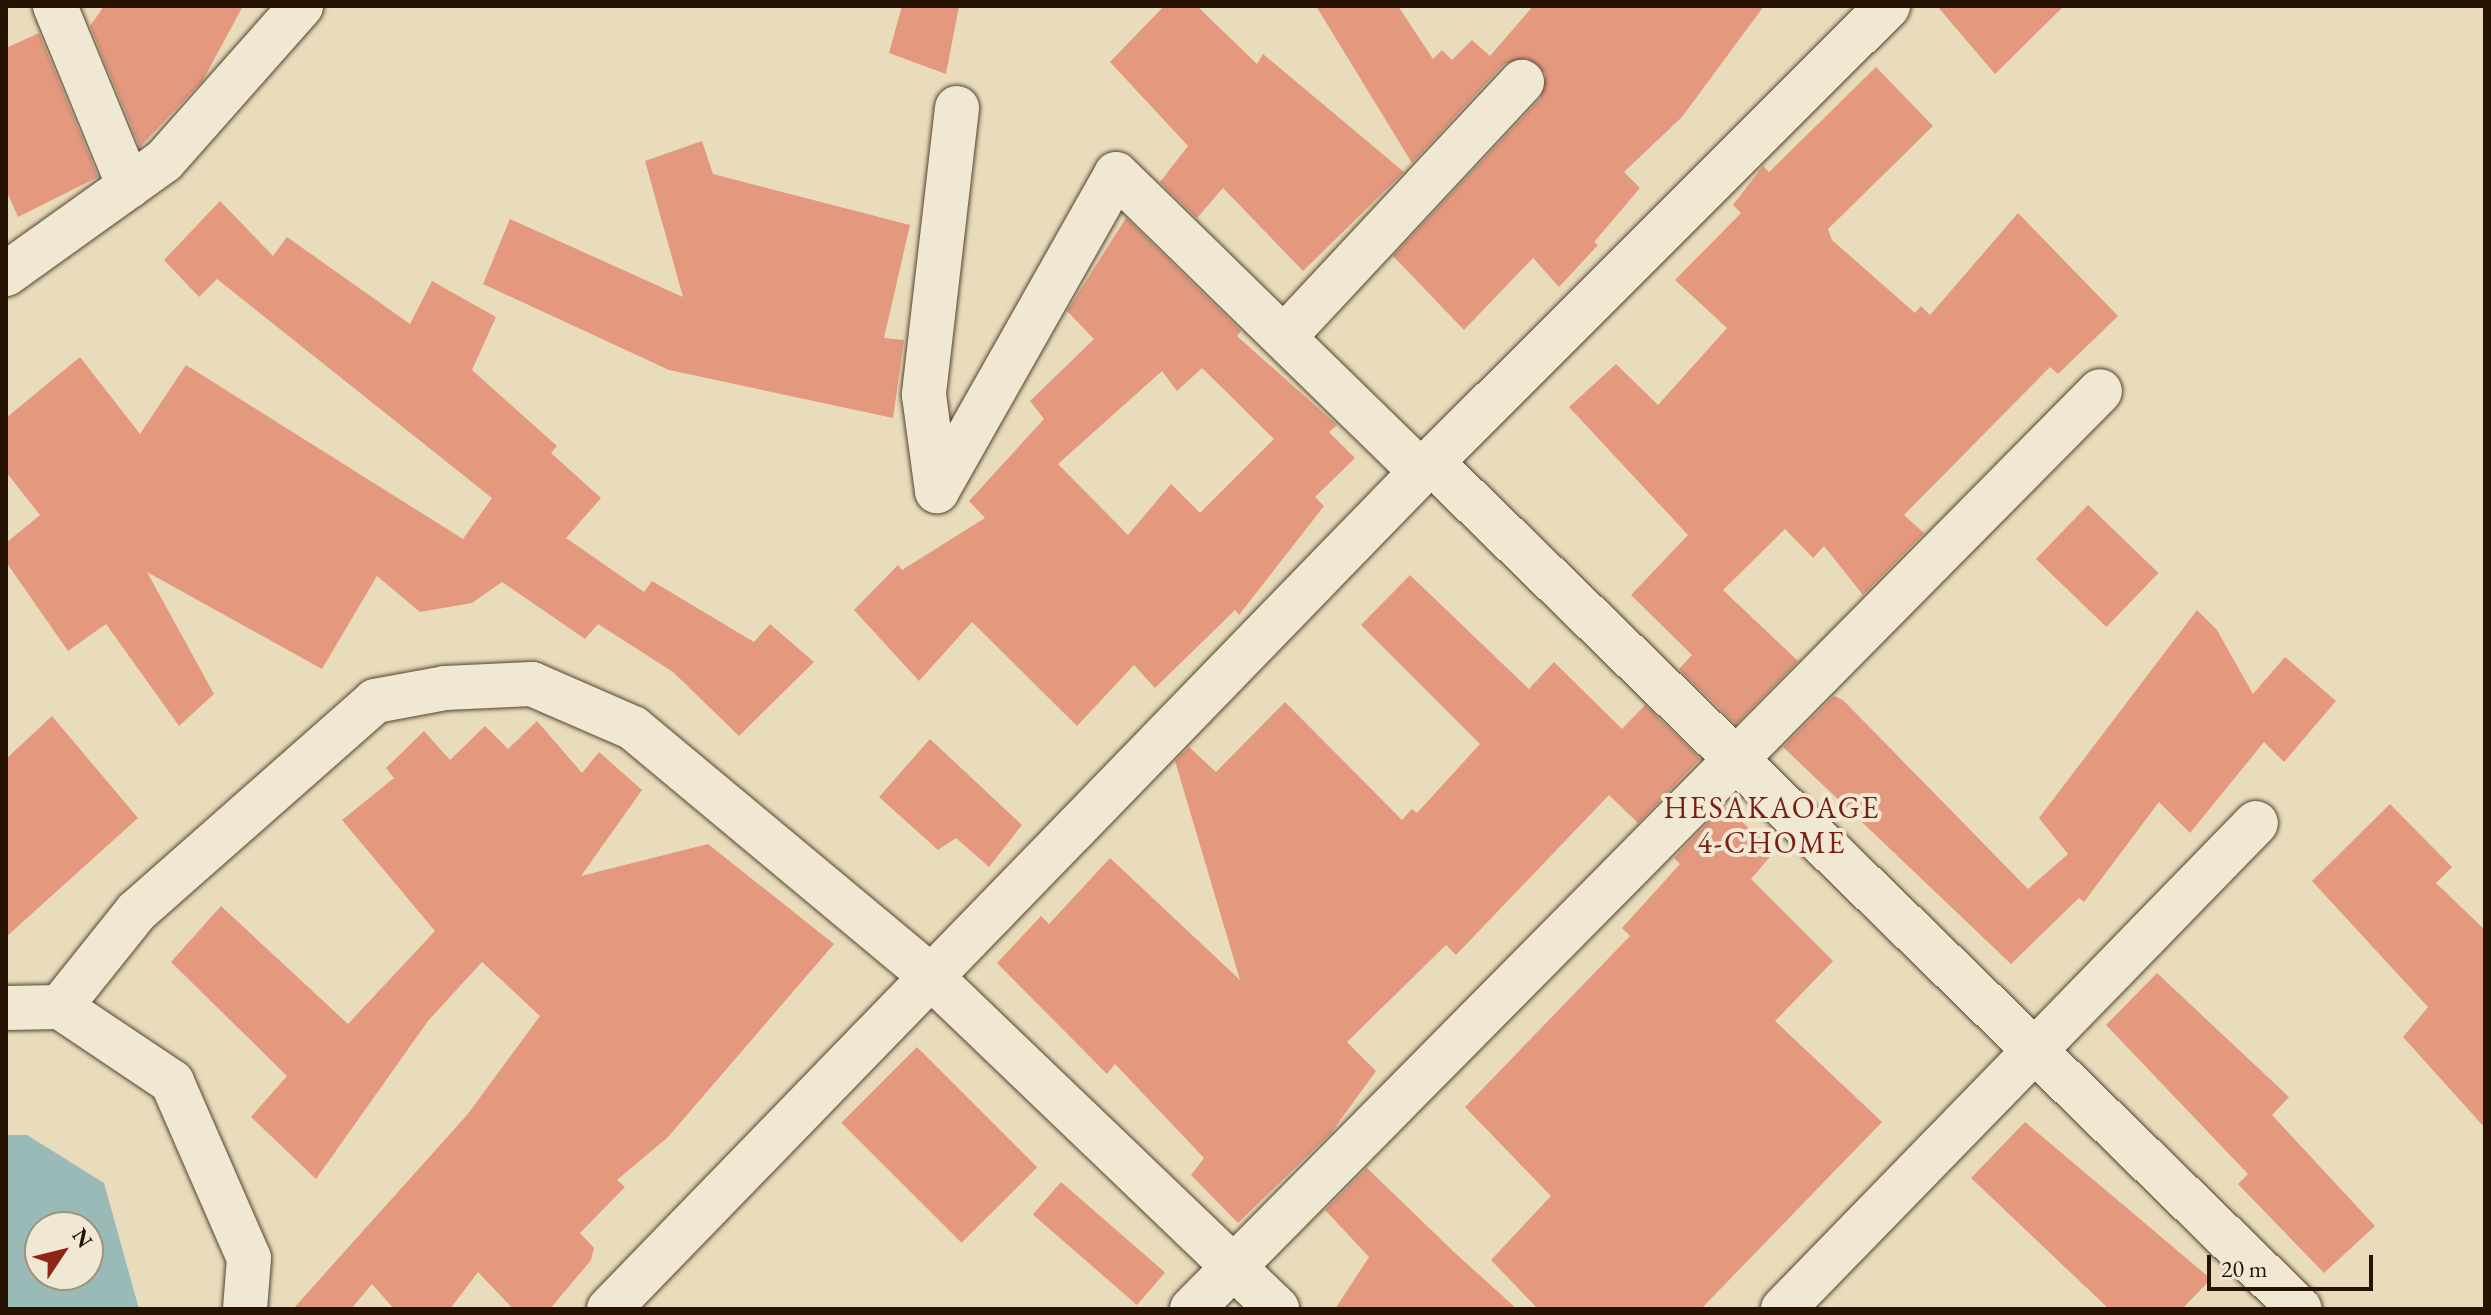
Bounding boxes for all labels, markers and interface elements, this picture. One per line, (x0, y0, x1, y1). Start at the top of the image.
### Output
district label: HESAKAOAGE 4-CHOME (1664, 790, 1880, 860)
north arrow (24, 1211, 104, 1291)
text: N (65, 1222, 99, 1254)
scale bar (2211, 1239, 2377, 1289)
text: 20 m (2221, 1253, 2268, 1284)

